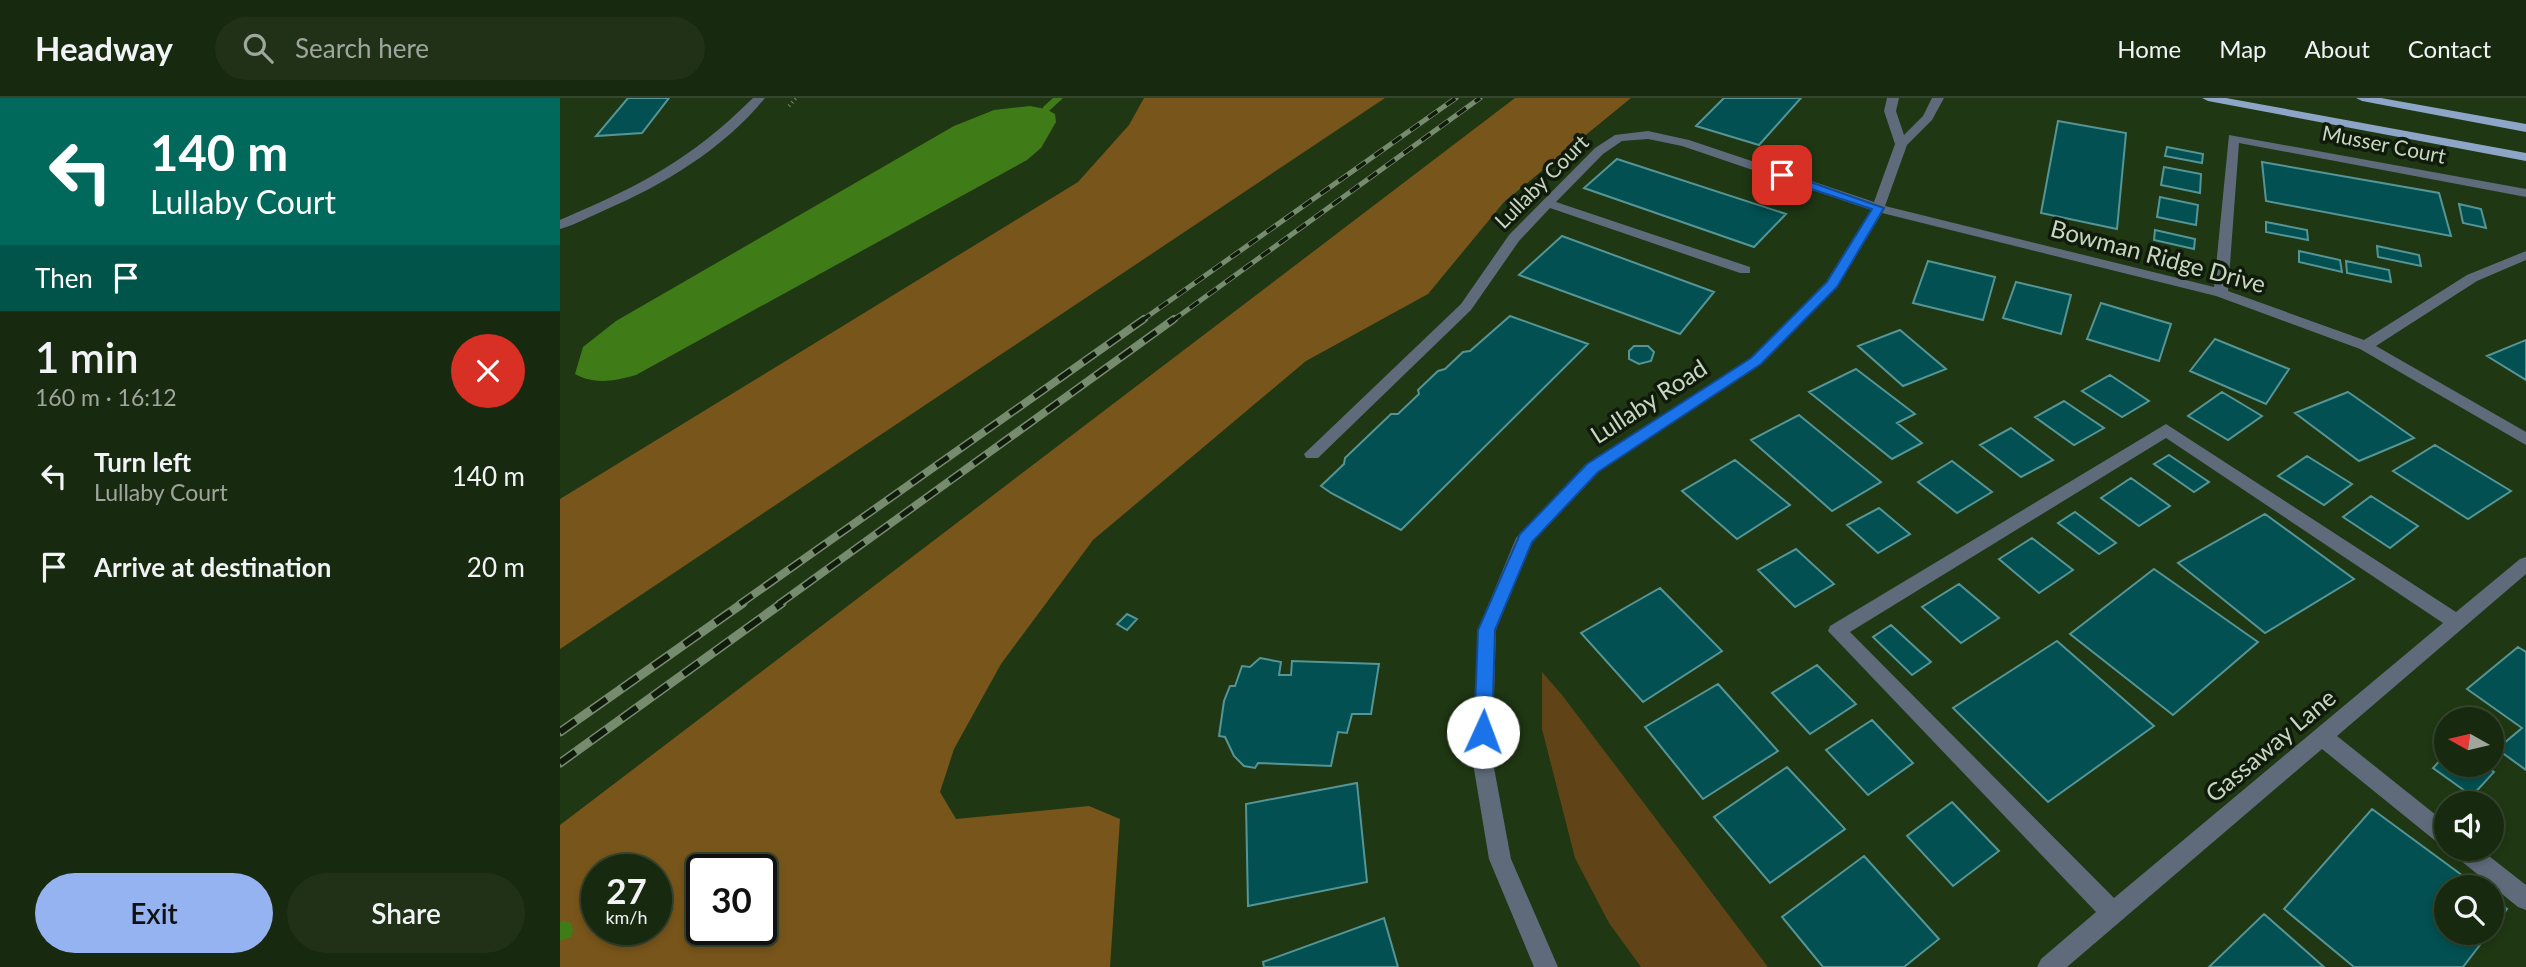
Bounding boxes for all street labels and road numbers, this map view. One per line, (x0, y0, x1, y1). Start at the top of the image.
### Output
street label: Musser Court (2320, 119, 2449, 168)
street label: Lullaby Court (1489, 129, 1593, 233)
street label: Bowman Ridge Drive (2048, 213, 2269, 298)
street label: Lullaby Road (1585, 352, 1712, 449)
street label: Gassaway Lane (2199, 682, 2341, 808)

